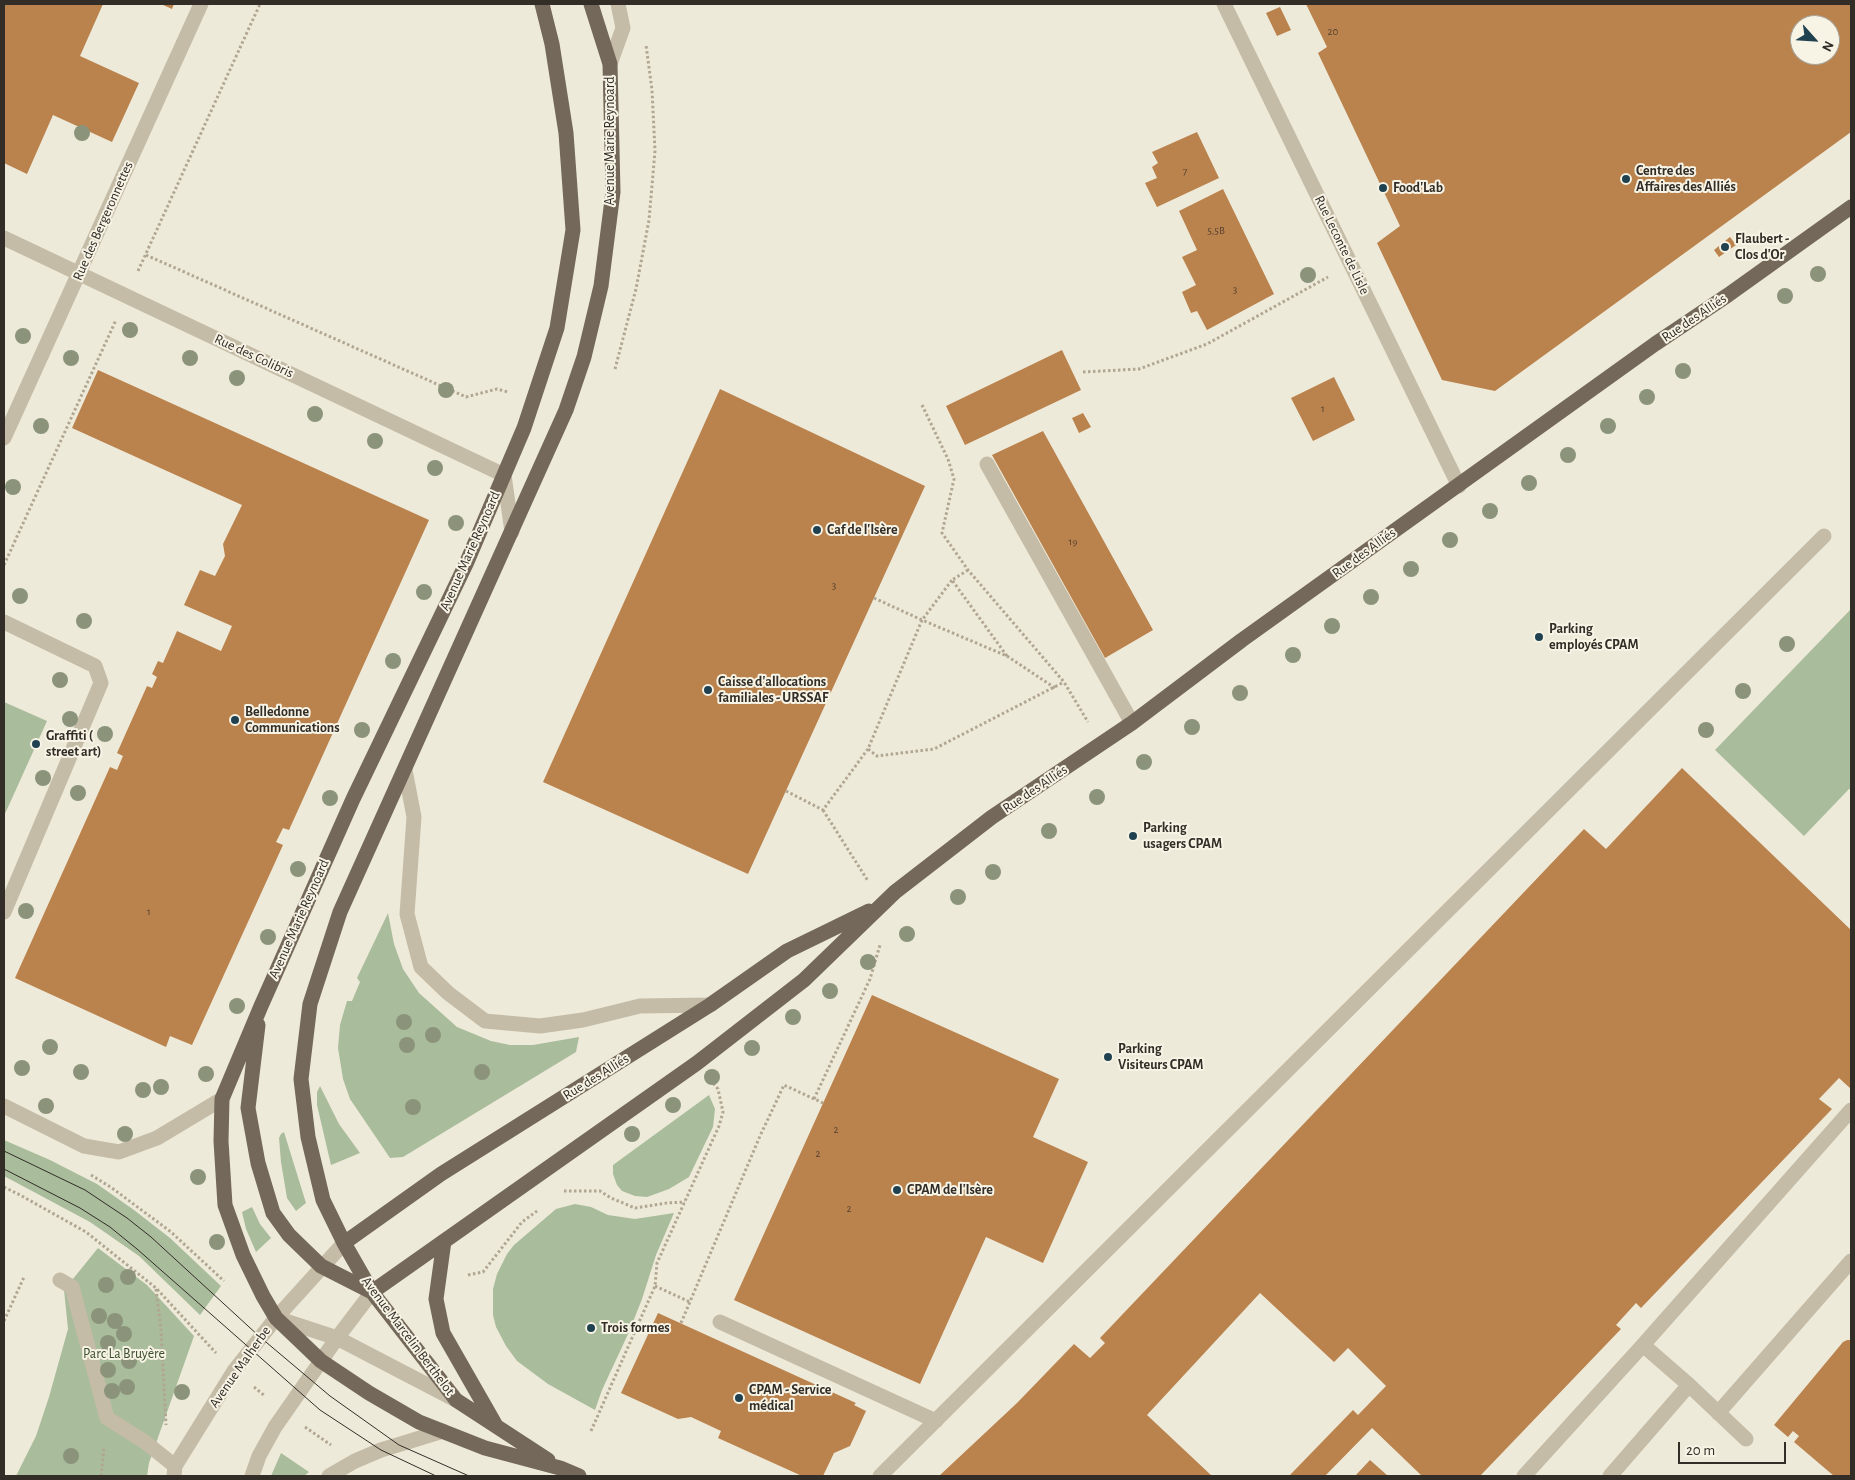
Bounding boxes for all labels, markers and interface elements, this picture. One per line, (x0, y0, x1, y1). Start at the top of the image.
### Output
north arrow (1790, 15, 1840, 65)
house number: 20 (1328, 25, 1338, 39)
text: N (1819, 39, 1836, 54)
street label: Avenue Marie Reynoard (602, 77, 618, 205)
street label: Rue des Bergeronnettes (69, 159, 137, 283)
place label: Centre des Affaires des Alliés (1636, 163, 1736, 196)
house number: 7 (1183, 165, 1187, 179)
marker: Centre des Affaires des Alliés (1620, 173, 1632, 185)
place label: Food'Lab (1393, 180, 1443, 196)
marker: Food'Lab (1377, 182, 1389, 194)
street label: Rue Leconte de Lisle (1311, 193, 1373, 297)
house number: 5,5B (1207, 224, 1225, 238)
place label: Flaubert - Clos d'Or (1735, 231, 1789, 264)
marker: Flaubert - Clos d'Or (1719, 241, 1731, 253)
house number: 3 (1233, 283, 1237, 297)
street label: Rue des Alliés (1658, 290, 1730, 346)
street label: Rue des Colibris (212, 330, 296, 382)
house number: 1 (1321, 402, 1325, 416)
street label: Avenue Marie Reynoard (436, 489, 504, 613)
place label: Caf de l'Isère (827, 522, 898, 538)
marker: Caf de l'Isère (811, 524, 823, 536)
street label: Rue des Alliés (1329, 524, 1399, 582)
house number: 19 (1069, 535, 1077, 549)
house number: 3 (832, 579, 836, 593)
place label: Parking employés CPAM (1549, 621, 1639, 654)
marker: Parking employés CPAM (1533, 631, 1545, 643)
place label: Caisse d'allocations familiales - URSSAF (718, 674, 828, 706)
marker: Caisse d'allocations familiales - URSSAF (702, 684, 714, 696)
place label: Belledonne Communications (245, 704, 340, 736)
marker: Belledonne Communications (229, 714, 241, 726)
place label: Graffiti ( street art) (46, 728, 102, 760)
marker: Graffiti ( street art) (30, 738, 42, 750)
street label: Rue des Alliés (999, 761, 1071, 817)
place label: Parking usagers CPAM (1143, 820, 1222, 852)
marker: Parking usagers CPAM (1127, 830, 1139, 842)
street label: Avenue Marie Reynoard (265, 857, 333, 981)
house number: 1 (147, 905, 151, 919)
place label: Parking Visiteurs CPAM (1118, 1041, 1204, 1074)
street label: Rue des Alliés (560, 1050, 632, 1104)
marker: Parking Visiteurs CPAM (1102, 1051, 1114, 1063)
house number: 2 (833, 1123, 839, 1137)
house number: 2 (815, 1147, 821, 1161)
place label: CPAM de l'Isère (907, 1182, 993, 1198)
marker: CPAM de l'Isère (891, 1184, 903, 1196)
house number: 2 (846, 1202, 852, 1216)
street label: Avenue Marcelin Berthelot (358, 1273, 458, 1399)
place label: Trois formes (601, 1320, 670, 1336)
marker: Trois formes (585, 1322, 597, 1334)
street label: Avenue Malherbe (206, 1323, 274, 1411)
park label: Parc La Bruyère (83, 1346, 165, 1362)
place label: CPAM - Service médical (749, 1382, 831, 1414)
marker: CPAM - Service médical (733, 1392, 745, 1404)
scale bar (1680, 1432, 1788, 1464)
text: 20 m (1686, 1443, 1715, 1458)

